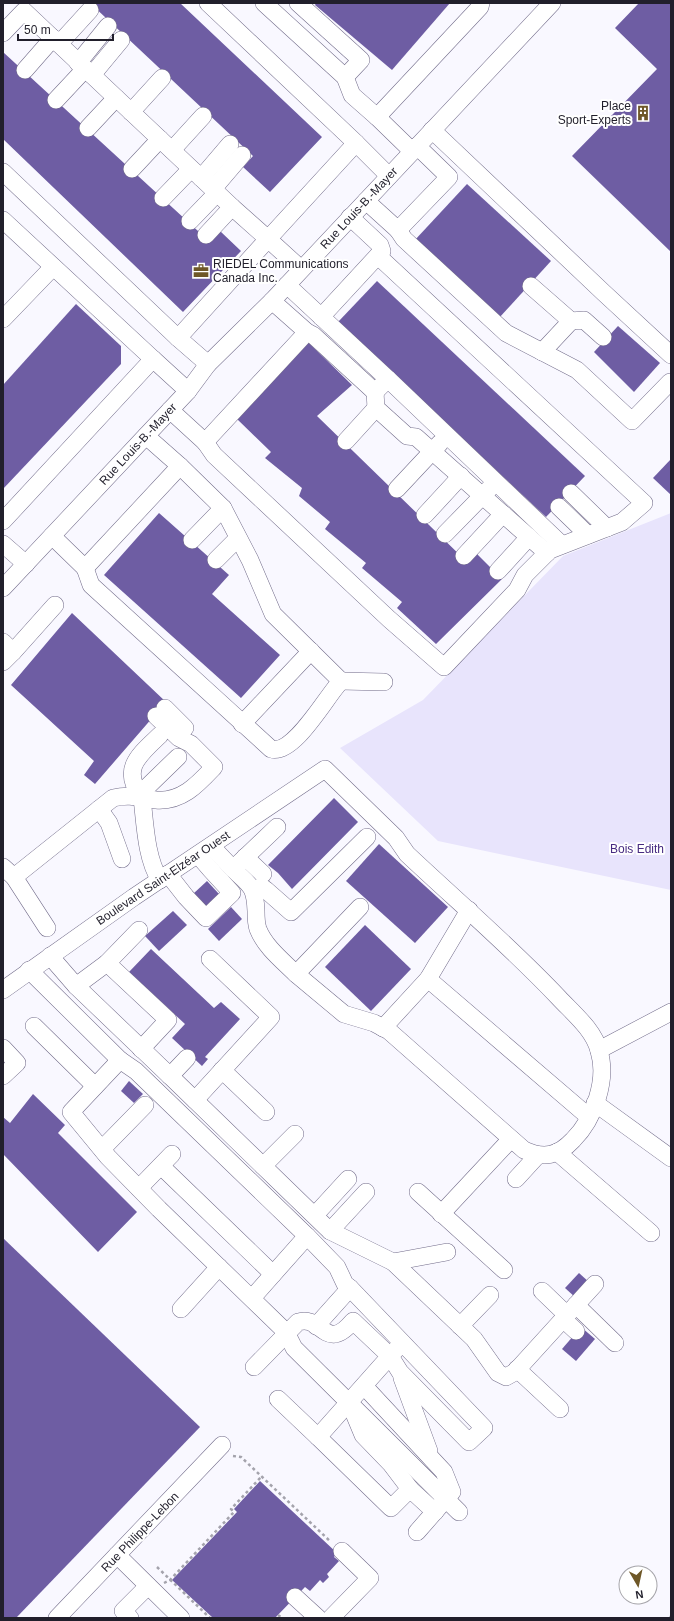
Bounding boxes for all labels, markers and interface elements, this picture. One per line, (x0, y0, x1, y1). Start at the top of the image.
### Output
scale bar (18, 16, 113, 42)
text: 50 m (24, 23, 51, 37)
place label: Place Sport-Experts (558, 99, 631, 127)
building icon: Place Sport-Experts (634, 104, 652, 122)
street label: Rue Louis-B.-Mayer (317, 164, 401, 252)
place label: RIEDEL Communications Canada Inc. (213, 257, 349, 285)
office icon: RIEDEL Communications Canada Inc. (192, 262, 210, 280)
street label: Rue Louis-B.-Mayer (96, 400, 180, 488)
street label: Boulevard Saint-Elzéar Ouest (94, 828, 233, 928)
park label: Bois Edith (610, 842, 664, 856)
street label: Rue Philippe-Lebon (98, 1489, 182, 1575)
north arrow (618, 1565, 658, 1605)
text: N (635, 1588, 644, 1601)

